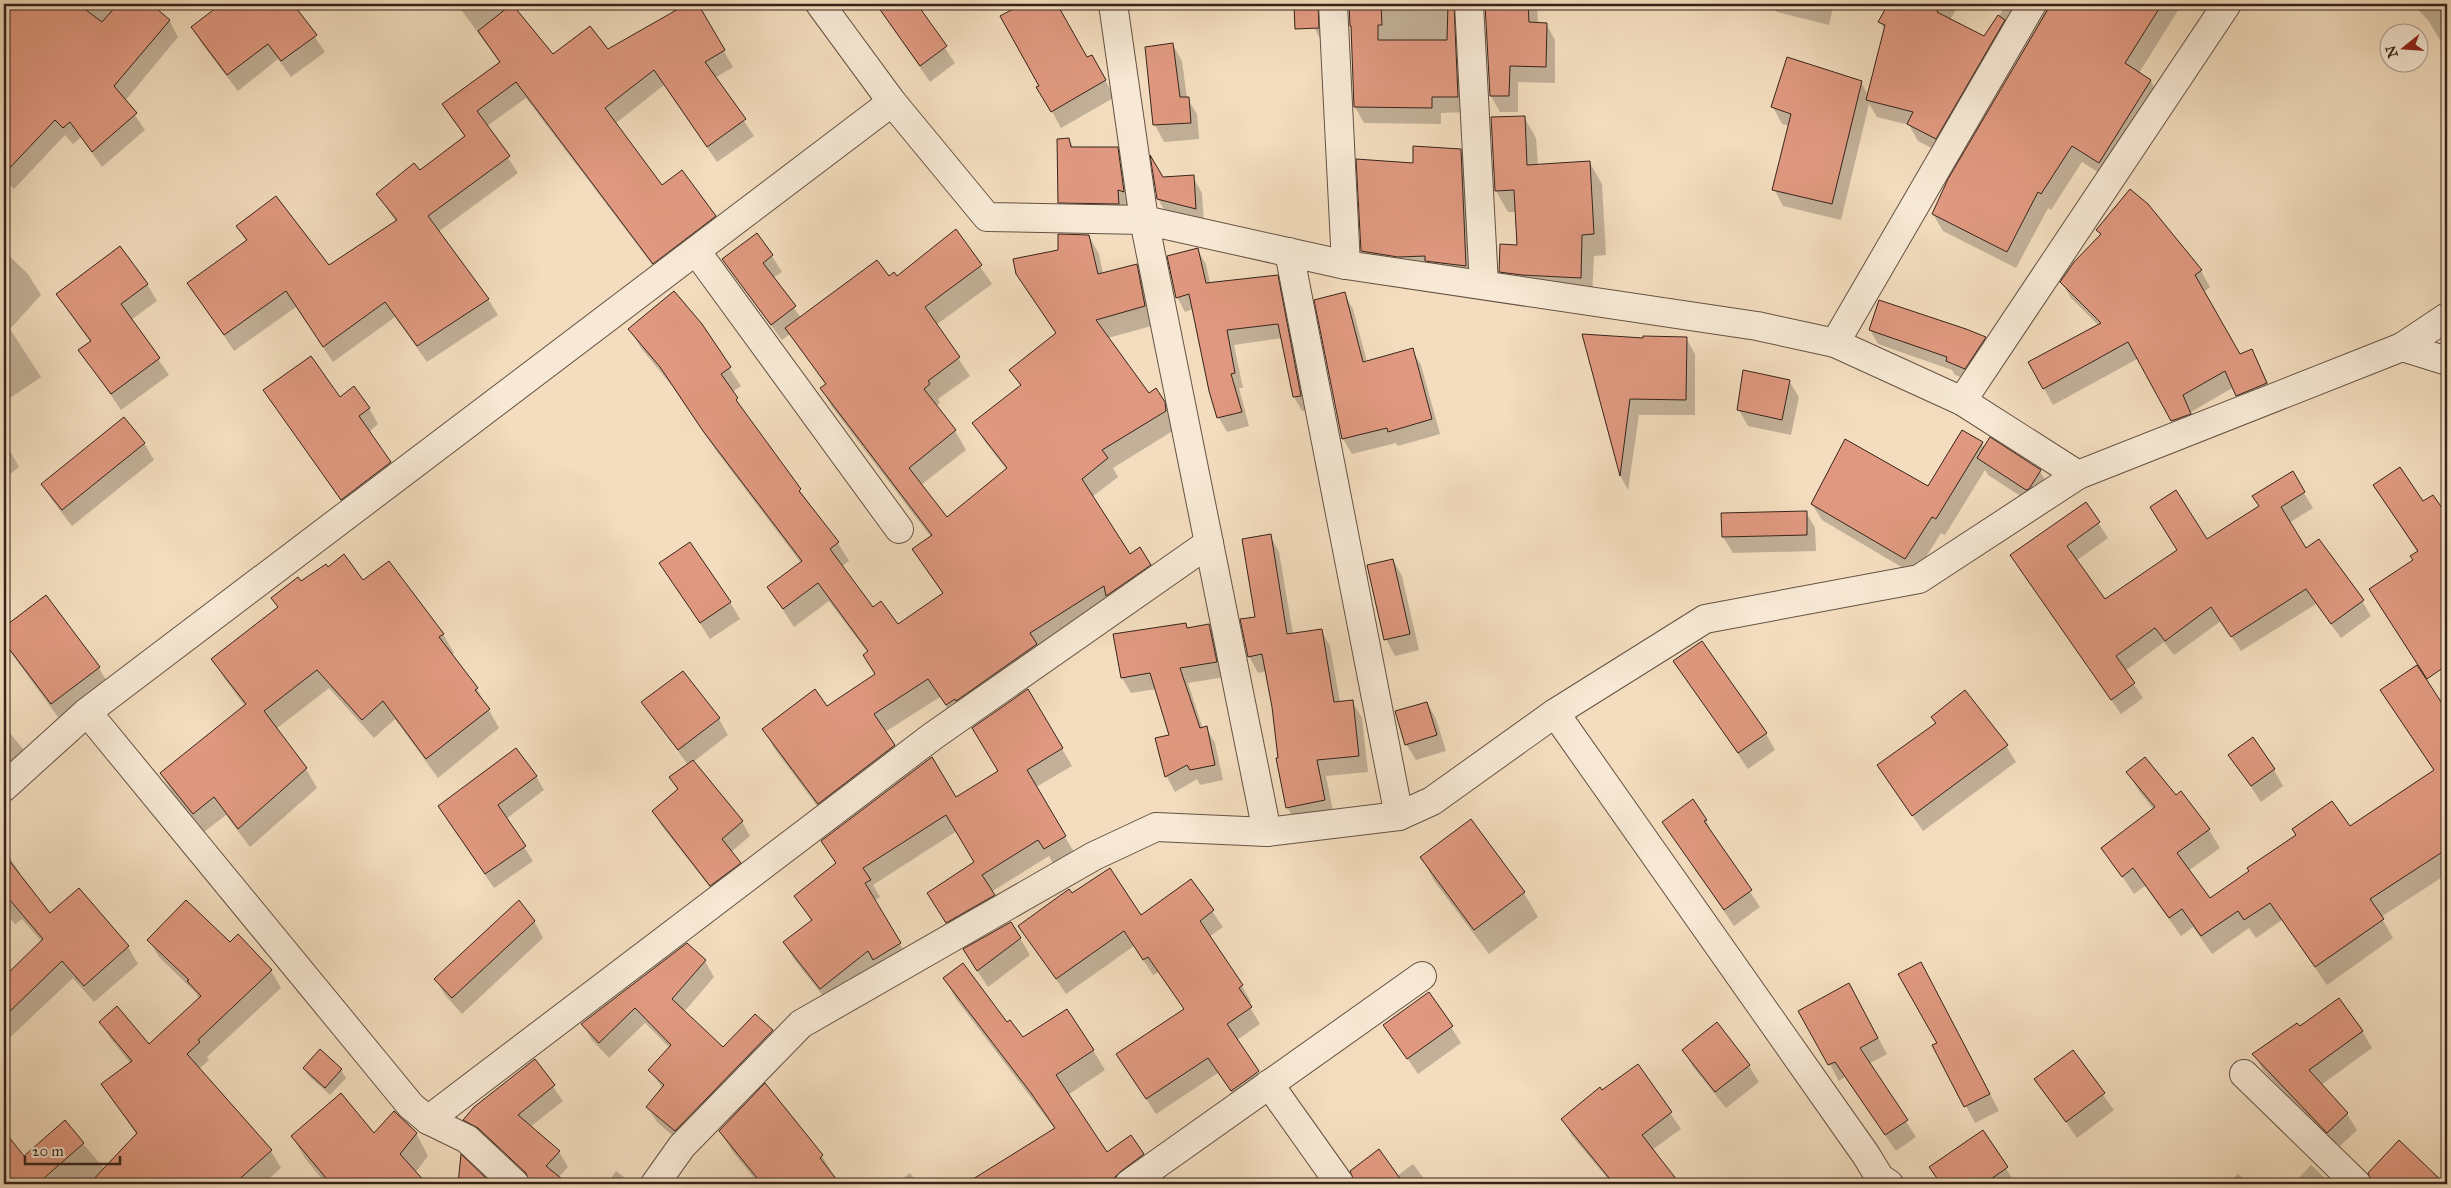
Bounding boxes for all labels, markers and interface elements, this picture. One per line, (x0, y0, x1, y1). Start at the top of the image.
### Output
north arrow (2378, 22, 2428, 72)
text: N (2382, 43, 2402, 60)
scale bar (25, 1133, 120, 1165)
text: 20 m (32, 1142, 64, 1160)

